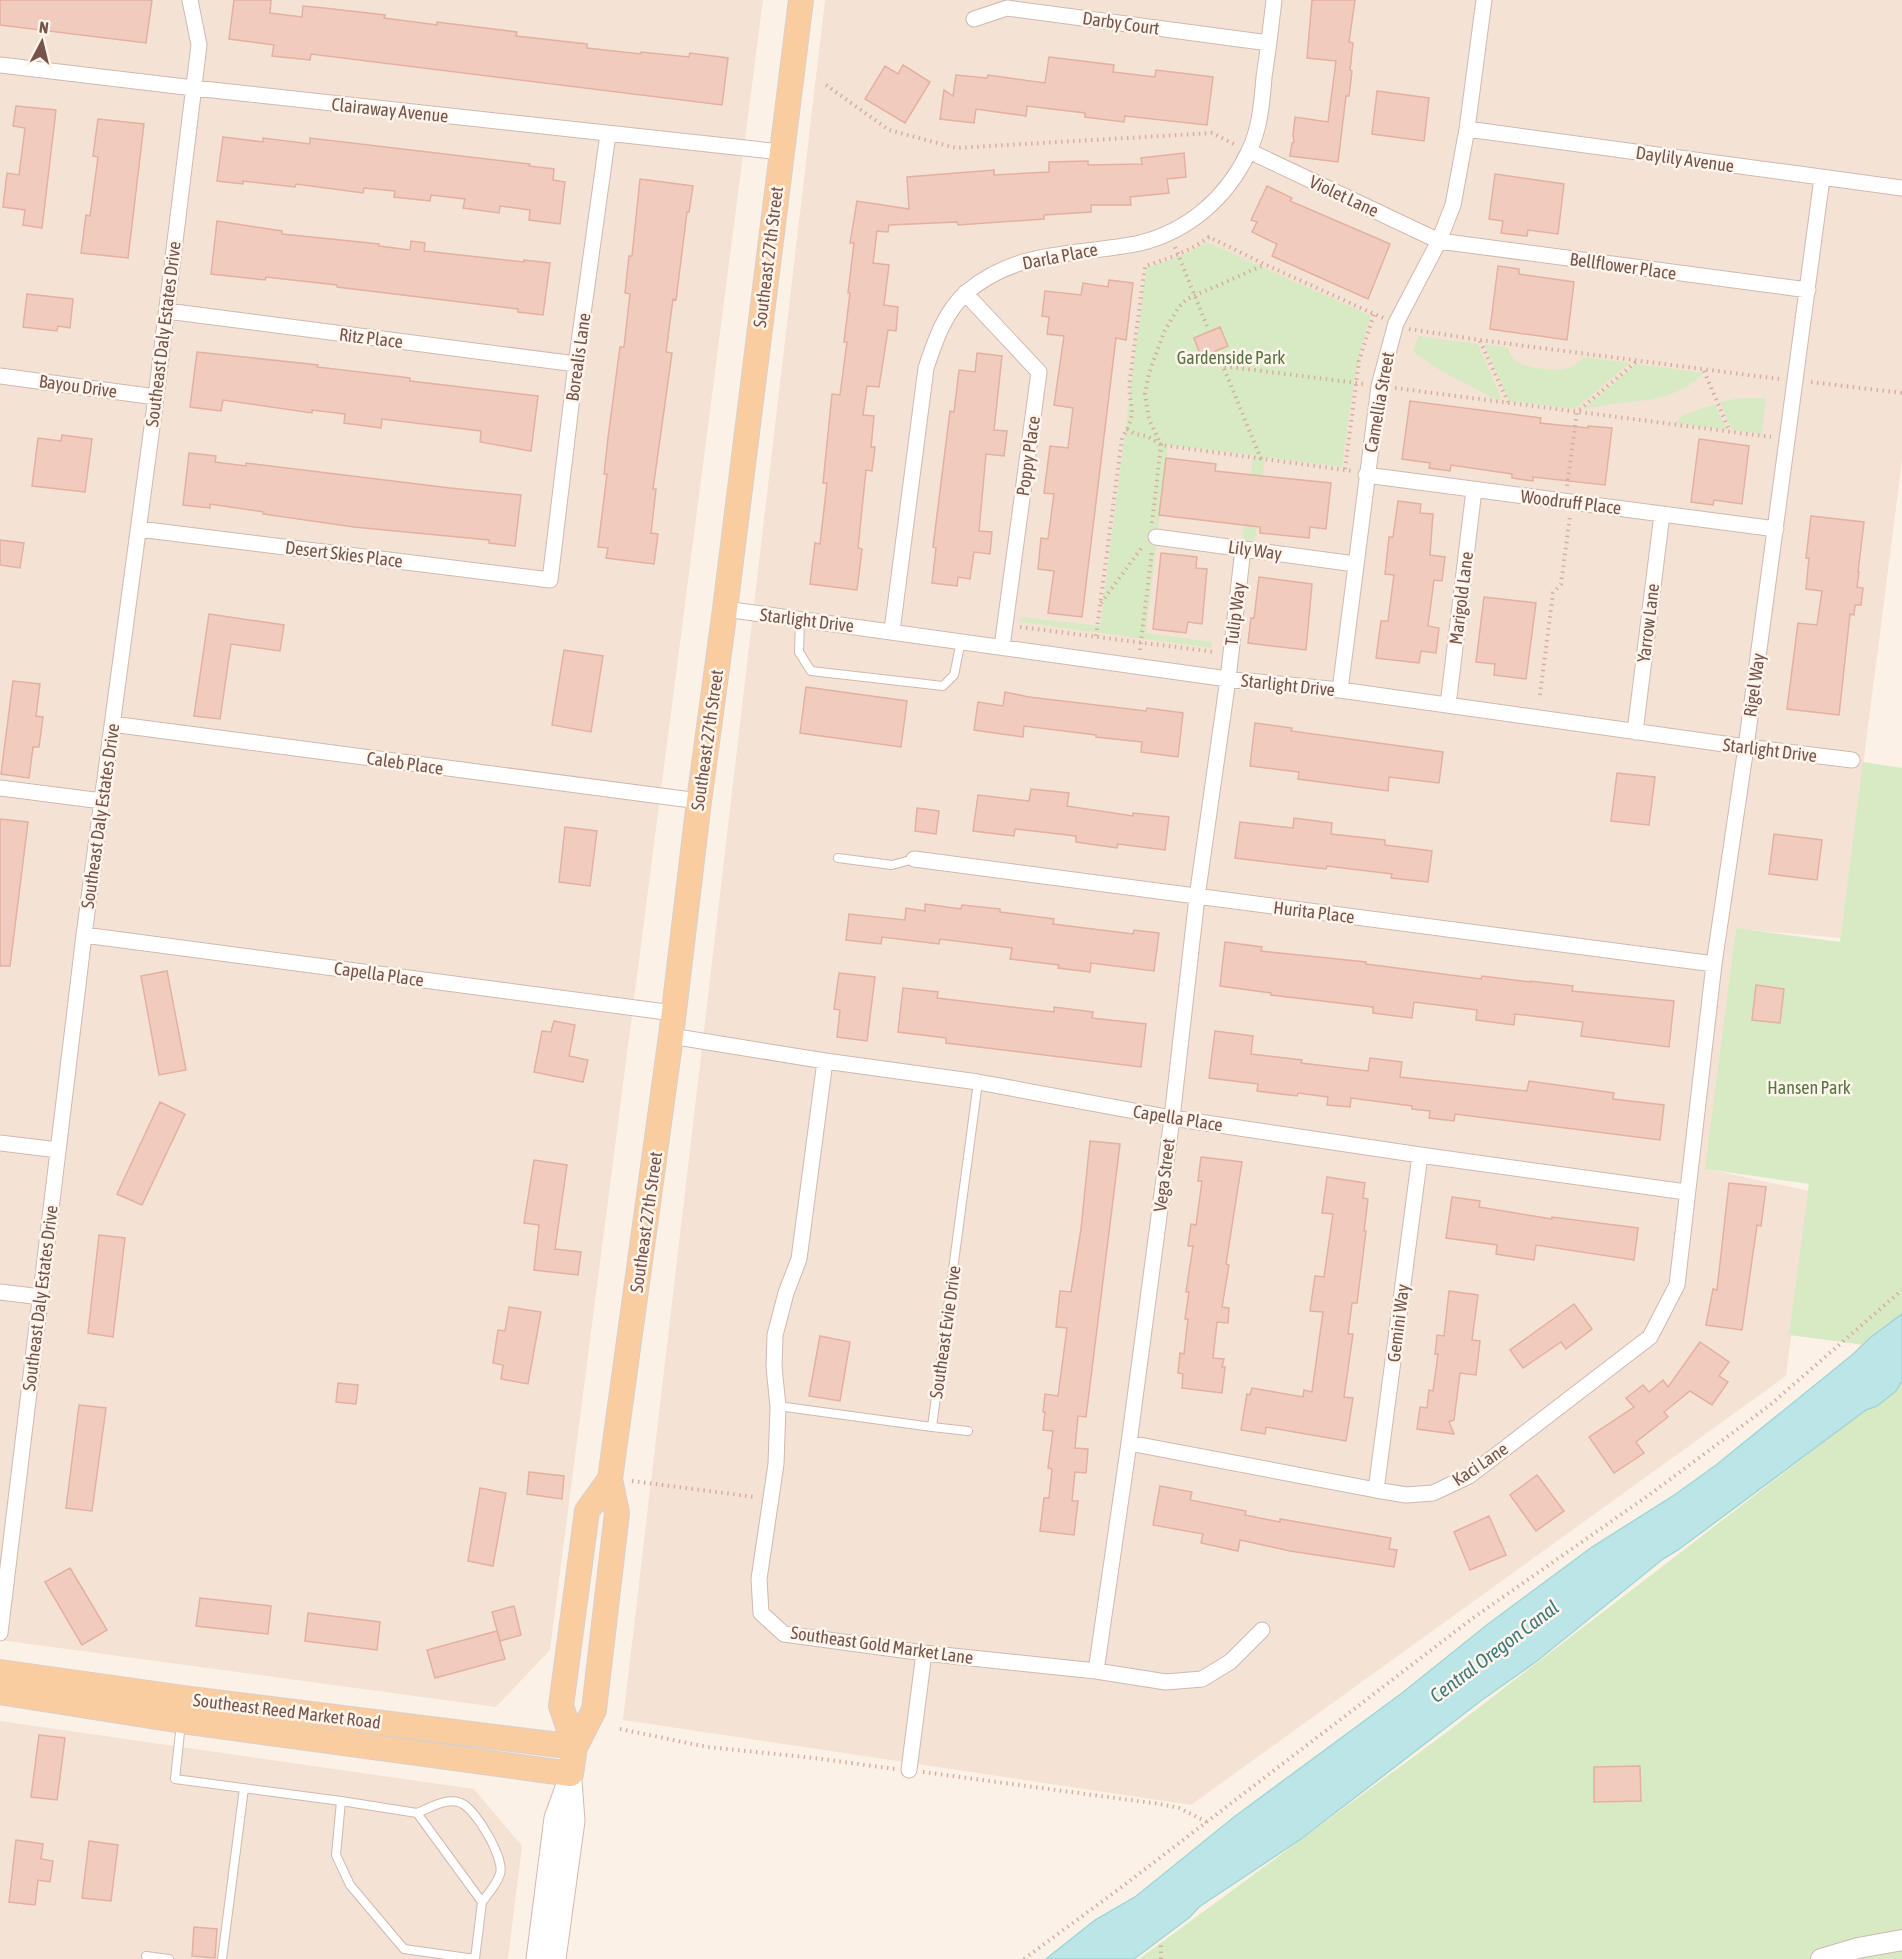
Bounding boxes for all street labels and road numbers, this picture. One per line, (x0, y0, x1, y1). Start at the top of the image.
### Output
street label: Darby Court (1081, 7, 1161, 39)
street label: Clairaway Avenue (331, 93, 449, 127)
street label: Daylily Avenue (1634, 142, 1736, 176)
street label: Violet Lane (1306, 171, 1382, 221)
street label: Southeast 27th Street (749, 185, 787, 329)
street label: Darla Place (1021, 238, 1099, 274)
street label: Southeast Daly Estates Drive (141, 240, 185, 428)
street label: Bellflower Place (1568, 248, 1678, 284)
street label: Borealis Lane (561, 312, 595, 402)
street label: Ritz Place (338, 324, 404, 352)
street label: Camellia Street (1360, 350, 1398, 454)
street label: Bayou Drive (38, 370, 118, 402)
street label: Poppy Place (1012, 415, 1044, 497)
street label: Woodruff Place (1520, 485, 1622, 519)
street label: Desert Skies Place (284, 536, 404, 572)
street label: Lily Way (1227, 536, 1283, 564)
street label: Marigold Lane (1445, 550, 1477, 646)
street label: Tulip Way (1221, 581, 1249, 647)
street label: Yarrow Lane (1633, 582, 1663, 664)
street label: Starlight Drive (759, 604, 855, 636)
street label: Rigel Way (1739, 652, 1769, 718)
street label: Southeast 27th Street (687, 668, 727, 812)
street label: Starlight Drive (1240, 670, 1336, 700)
street label: Southeast Daly Estates Drive (77, 722, 123, 910)
street label: Starlight Drive (1722, 734, 1818, 766)
street label: Caleb Place (365, 747, 445, 779)
street label: Hurita Place (1272, 897, 1356, 927)
street label: Capella Place (333, 957, 425, 991)
street label: Capella Place (1132, 1101, 1224, 1135)
street label: Vega Street (1149, 1137, 1179, 1213)
street label: Southeast 27th Street (626, 1150, 666, 1294)
street label: Southeast Daly Estates Drive (18, 1204, 62, 1392)
street label: Southeast Evie Drive (925, 1264, 965, 1400)
street label: Gemini Way (1383, 1283, 1413, 1363)
street label: Kaci Lane (1448, 1438, 1512, 1490)
street label: Southeast Gold Market Lane (789, 1622, 975, 1668)
street label: Southeast Reed Market Road (192, 1689, 382, 1733)

